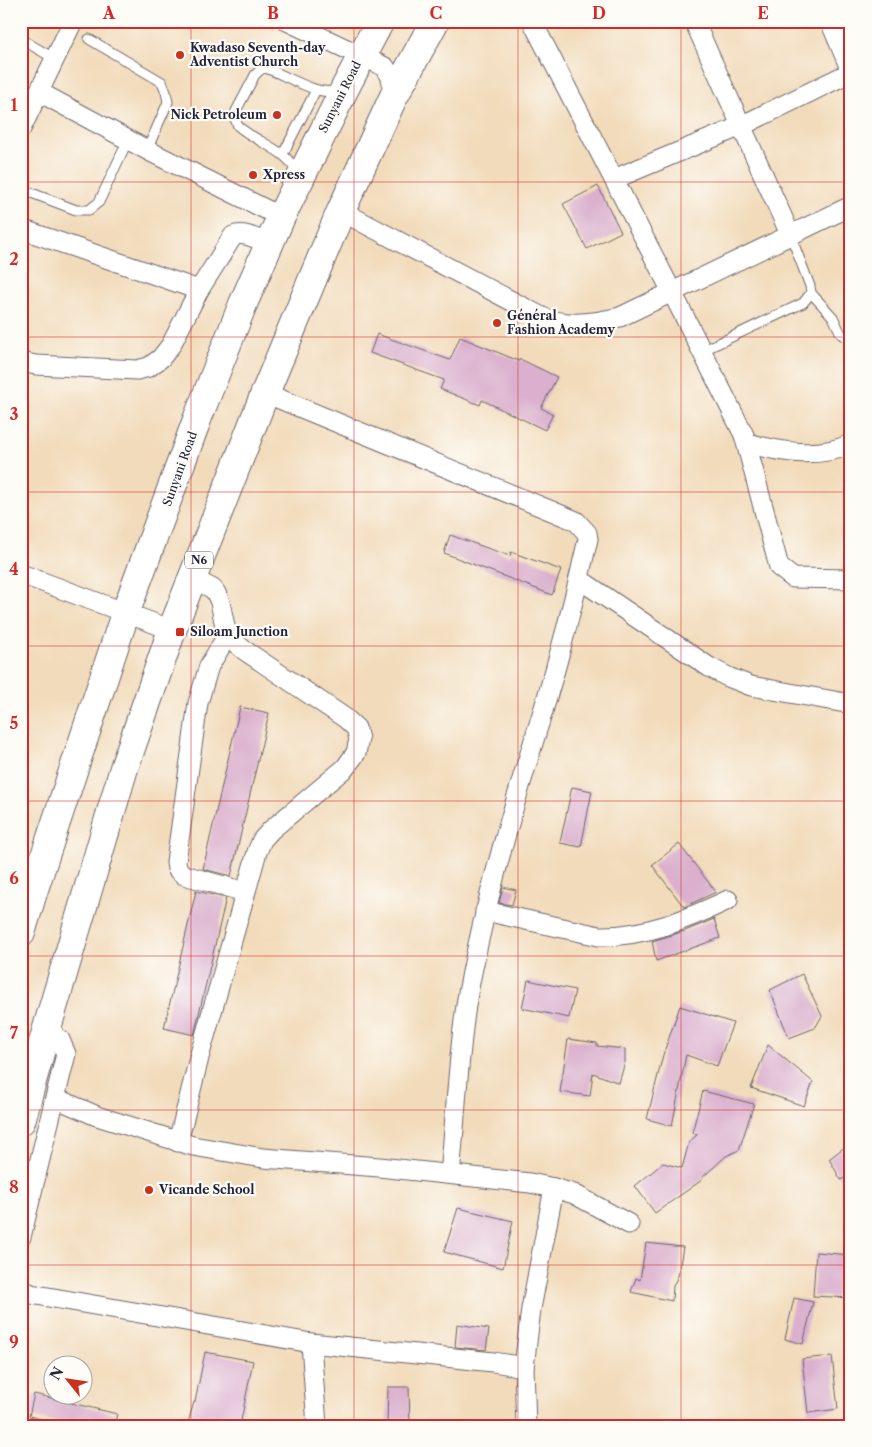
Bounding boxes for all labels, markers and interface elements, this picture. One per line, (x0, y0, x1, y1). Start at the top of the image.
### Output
text: A (102, 3, 116, 23)
text: B (267, 3, 279, 23)
text: C (430, 3, 442, 23)
text: D (592, 3, 606, 23)
text: E (757, 3, 769, 23)
place label: Kwadaso Seventh-day Adventist Church (189, 40, 326, 69)
marker: Kwadaso Seventh-day Adventist Church (174, 49, 186, 61)
street label: Sunyani Road (315, 58, 364, 135)
text: 1 (10, 95, 18, 115)
place label: Nick Petroleum (171, 107, 267, 122)
marker: Nick Petroleum (271, 109, 283, 121)
place label: Xpress (262, 167, 305, 182)
marker: Xpress (247, 169, 259, 181)
text: 2 (9, 249, 19, 269)
place label: Général Fashion Academy (507, 308, 616, 337)
marker: Général Fashion Academy (491, 317, 503, 329)
text: 3 (9, 404, 19, 424)
street label: Sunyani Road (159, 429, 200, 508)
road number: N6 (185, 552, 213, 568)
text: 4 (9, 559, 19, 579)
place label: Siloam Junction (190, 624, 289, 639)
marker: Siloam Junction (174, 626, 186, 638)
text: 5 (10, 713, 19, 733)
text: 6 (9, 868, 19, 888)
text: 7 (10, 1023, 19, 1043)
text: 8 (9, 1177, 19, 1197)
place label: Vicande School (158, 1182, 254, 1197)
marker: Vicande School (143, 1184, 155, 1196)
text: 9 (9, 1332, 19, 1352)
north arrow (42, 1354, 92, 1404)
text: N (46, 1364, 68, 1383)

